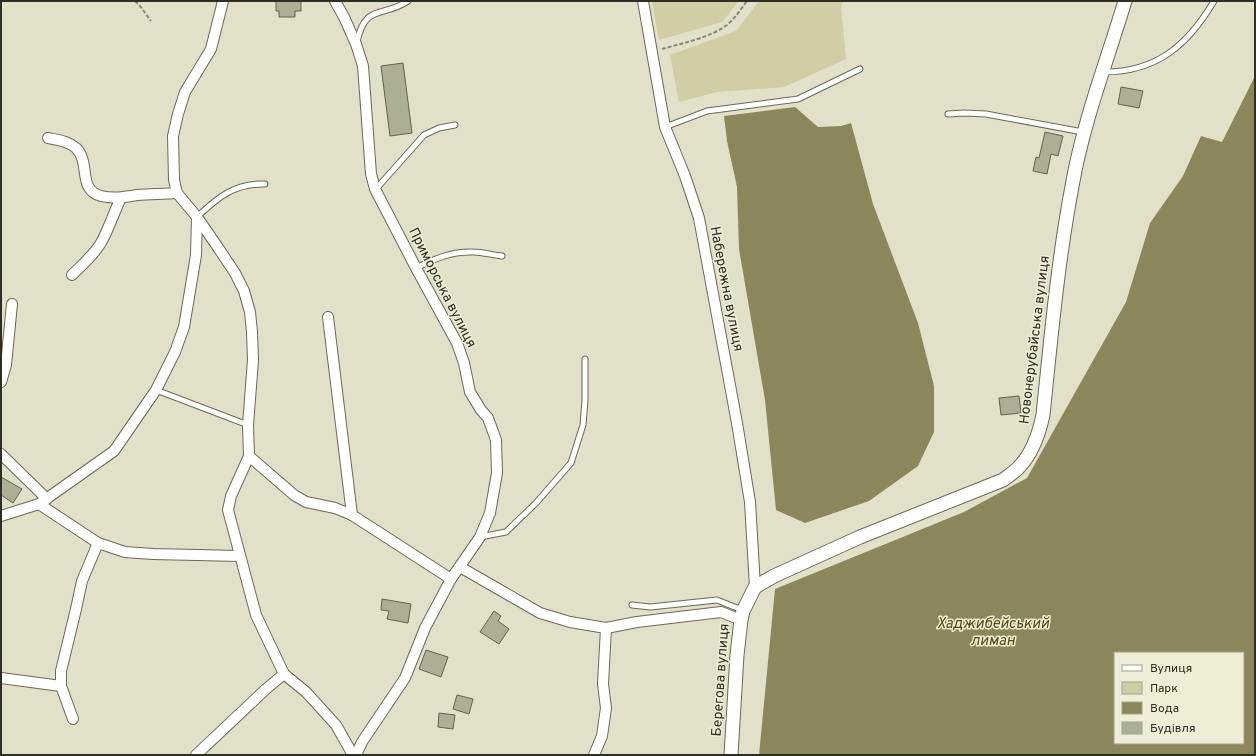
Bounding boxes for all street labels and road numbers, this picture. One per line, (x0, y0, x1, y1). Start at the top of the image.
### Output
street label: Приморська вулиця (404, 225, 480, 351)
street label: Набережна вулиця (706, 225, 746, 353)
street label: Новонерубайська вулиця (1016, 255, 1054, 425)
street label: Берегова вулиця (709, 623, 733, 737)

